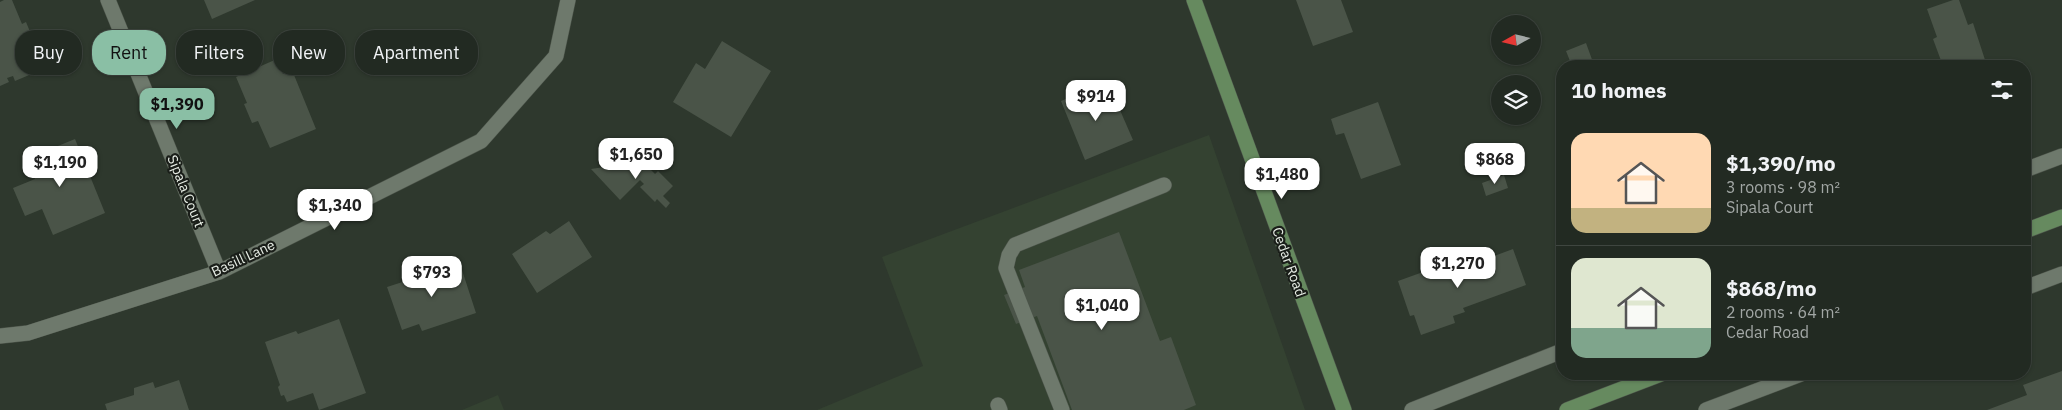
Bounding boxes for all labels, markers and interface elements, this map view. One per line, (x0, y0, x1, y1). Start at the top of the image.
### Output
north arrow (1491, 15, 1541, 65)
map controls (1491, 15, 1541, 125)
chip: Buy (15, 30, 82, 75)
chip: Rent (92, 30, 166, 75)
chip: Filters (176, 30, 263, 75)
chip: New (273, 30, 345, 75)
chip: Apartment (355, 30, 478, 75)
button: layers (1491, 75, 1541, 125)
text: 10 homes (1571, 76, 1667, 104)
icon: filters (1988, 76, 2016, 104)
pin: $914 (1066, 80, 1126, 122)
text: $914 (1077, 86, 1115, 106)
pin: $1,390 (136, 88, 218, 130)
text: $1,390 (151, 94, 203, 114)
pin: $1,650 (595, 138, 677, 180)
pin: $868 (1465, 142, 1525, 185)
text: $1,650 (610, 144, 662, 164)
pin: $1,190 (19, 146, 101, 188)
text: $868 (1476, 149, 1514, 169)
text: $1,390/mo (1726, 149, 1836, 177)
text: $1,190 (34, 152, 86, 172)
street label: Sipala Court (163, 152, 209, 230)
icon: home (1611, 153, 1671, 213)
pin: $1,480 (1241, 158, 1323, 200)
text: $1,480 (1256, 164, 1308, 184)
text: 3 rooms · 98 m² (1726, 177, 1840, 197)
pin: $1,340 (294, 188, 376, 231)
text: $1,340 (309, 195, 361, 215)
text: Sipala Court (1726, 197, 1813, 217)
street label: Cedar Road (1268, 225, 1310, 299)
street label: Basill Lane (208, 235, 278, 281)
pin: $1,270 (1417, 246, 1499, 289)
text: $1,270 (1432, 253, 1484, 273)
pin: $793 (402, 256, 462, 298)
text: $793 (413, 262, 451, 282)
text: $868/mo (1726, 274, 1817, 302)
icon: home (1611, 278, 1671, 338)
pin: $1,040 (1061, 288, 1143, 331)
text: $1,040 (1076, 295, 1128, 315)
text: 2 rooms · 64 m² (1726, 302, 1840, 322)
text: Cedar Road (1726, 322, 1809, 342)

